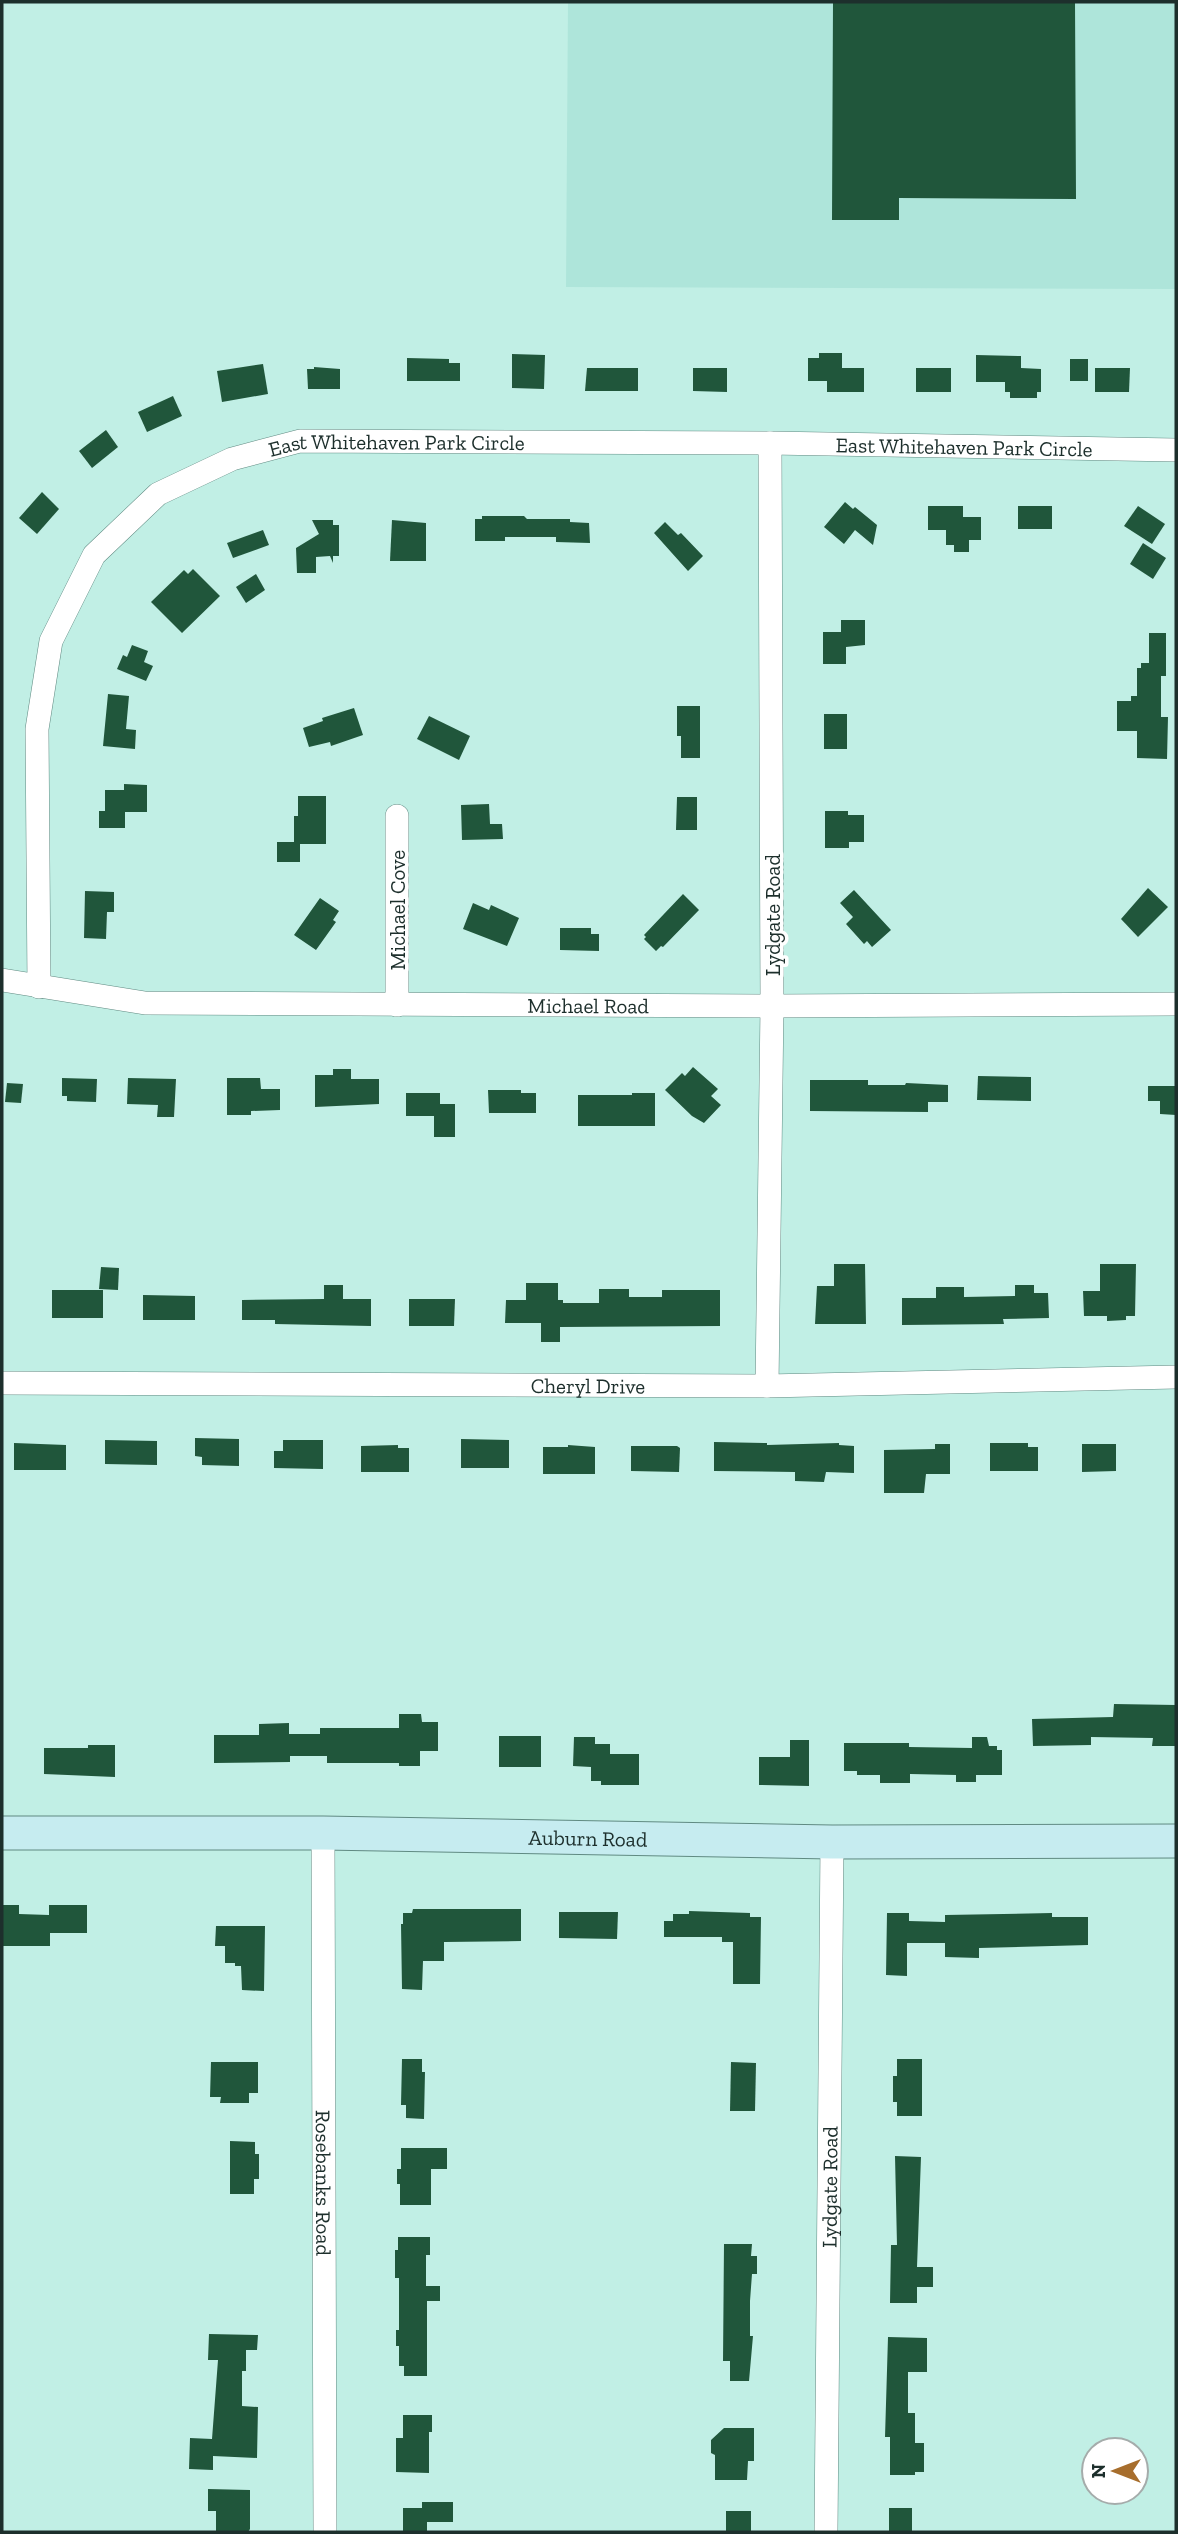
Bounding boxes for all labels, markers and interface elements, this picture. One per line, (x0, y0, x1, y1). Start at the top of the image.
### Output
street label: East Whitehaven Park Circle (265, 428, 525, 461)
street label: East Whitehaven Park Circle (835, 432, 1093, 461)
street label: Michael Cove (385, 850, 410, 970)
street label: Lydgate Road (760, 854, 785, 976)
street label: Michael Road (527, 992, 649, 1018)
street label: Cheryl Drive (531, 1373, 645, 1398)
street label: Auburn Road (528, 1824, 648, 1851)
street label: Rosebanks Road (311, 2110, 337, 2257)
street label: Lydgate Road (816, 2125, 842, 2248)
north arrow (1080, 2436, 1150, 2506)
text: N (1087, 2464, 1110, 2478)

